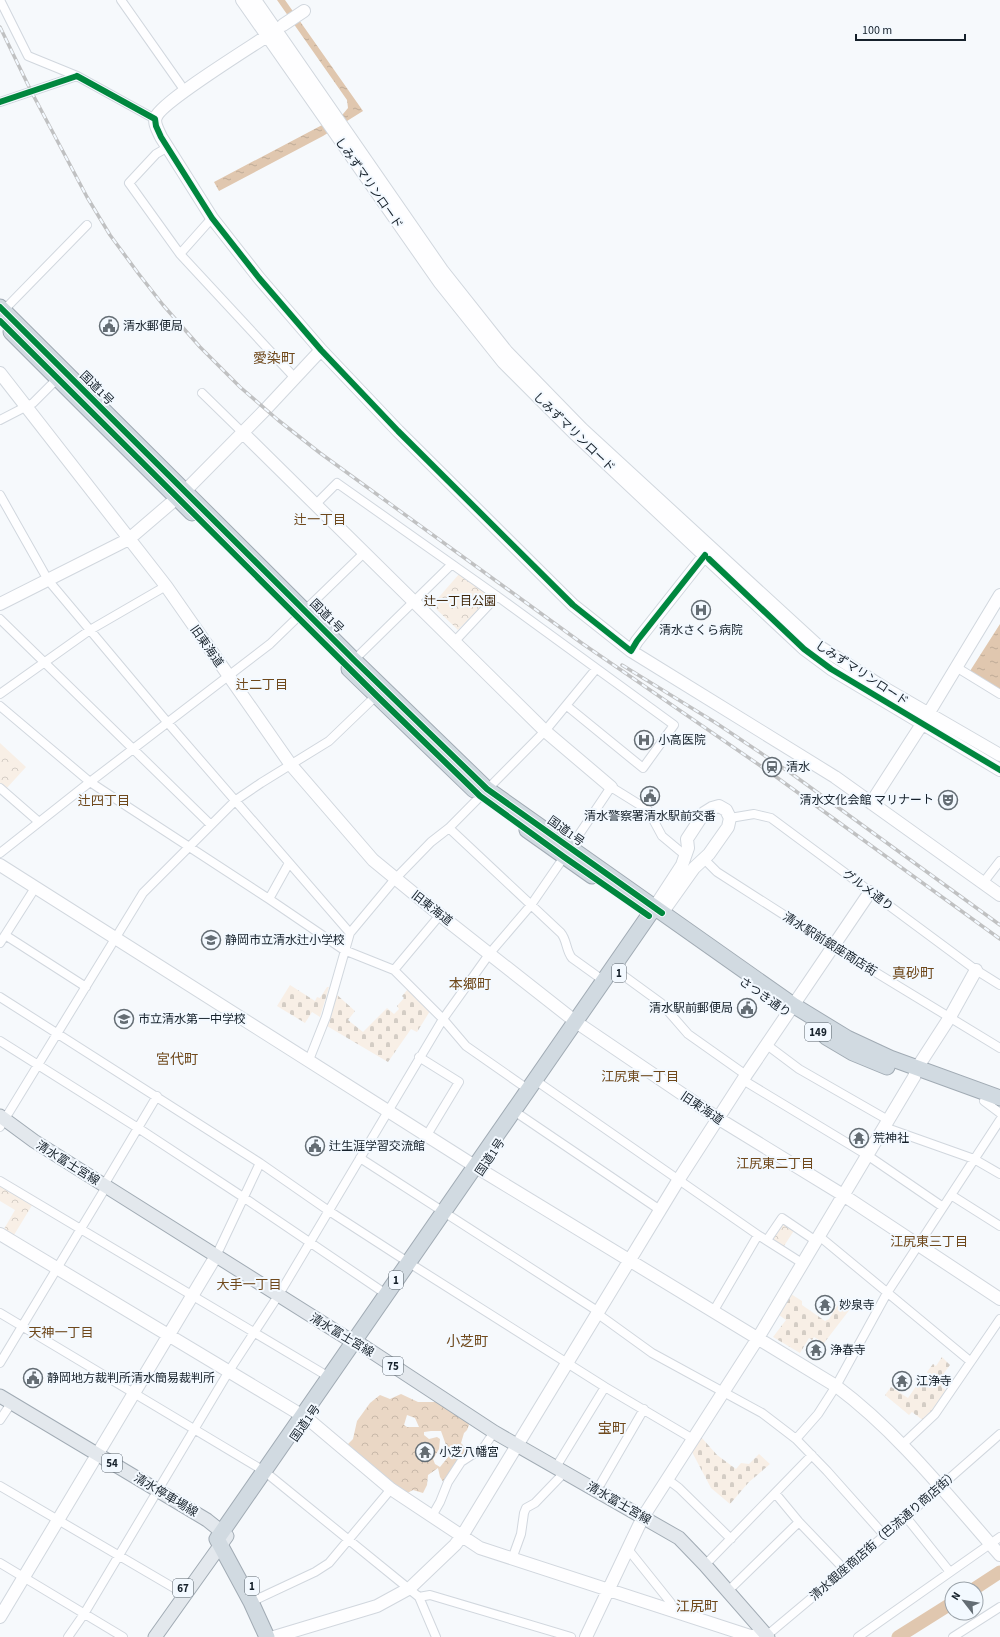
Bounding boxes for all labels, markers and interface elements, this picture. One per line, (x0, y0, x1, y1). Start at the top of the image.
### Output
scale bar (856, 16, 965, 42)
text: 100 m (862, 22, 892, 39)
street label: しみずマリンロード (331, 134, 407, 232)
public building icon: 清水郵便局 (98, 315, 120, 337)
place label: 清水郵便局 (123, 318, 183, 335)
district label: 愛染町 (253, 349, 295, 369)
street label: 国道1号 (76, 368, 117, 409)
street label: しみずマリンロード (529, 389, 618, 476)
district label: 辻一丁目 (294, 511, 346, 529)
park label: 辻一丁目公園 (424, 593, 496, 610)
street label: 国道1号 (306, 596, 347, 637)
hospital icon: 清水さくら病院 (690, 599, 712, 621)
street label: 旧東海道 (186, 622, 227, 671)
place label: 清水さくら病院 (659, 622, 743, 639)
street label: しみずマリンロード (812, 637, 912, 710)
district label: 辻二丁目 (236, 676, 288, 694)
hospital icon: 小高医院 (633, 729, 655, 751)
place label: 小高医院 (658, 732, 706, 749)
station icon: 清水 (761, 756, 783, 778)
place label: 清水 (786, 759, 810, 776)
public building icon: 清水警察署清水駅前交番 (639, 785, 661, 807)
theatre icon: 清水文化会館 マリナート (937, 789, 959, 811)
district label: 辻四丁目 (78, 792, 130, 810)
place label: 清水文化会館 マリナート (800, 792, 934, 809)
place label: 清水警察署清水駅前交番 (584, 808, 716, 825)
street label: 国道1号 (544, 812, 588, 851)
street label: グルメ通り (839, 866, 897, 915)
street label: 旧東海道 (408, 887, 456, 930)
street label: 清水駅前銀座商店街 (779, 909, 880, 980)
school or university icon: 静岡市立清水辻小学校 (200, 929, 222, 951)
place label: 静岡市立清水辻小学校 (225, 932, 345, 949)
road number: 1 (612, 964, 626, 982)
district label: 真砂町 (892, 964, 934, 984)
street label: さつき通り (735, 973, 794, 1022)
district label: 本郷町 (449, 975, 491, 995)
public building icon: 清水駅前郵便局 (736, 997, 758, 1019)
place label: 清水駅前郵便局 (649, 1000, 733, 1017)
school or university icon: 市立清水第一中学校 (113, 1008, 135, 1030)
place label: 市立清水第一中学校 (138, 1011, 246, 1028)
road number: 149 (805, 1023, 831, 1041)
district label: 宮代町 (156, 1050, 198, 1070)
district label: 江尻東一丁目 (601, 1068, 679, 1086)
street label: 旧東海道 (677, 1088, 726, 1129)
temple icon: 荒神社 (848, 1127, 870, 1149)
place label: 荒神社 (873, 1130, 909, 1147)
public building icon: 辻生涯学習交流館 (304, 1135, 326, 1157)
street label: 国道1号 (472, 1135, 509, 1179)
street label: 清水富士宮線 (33, 1137, 103, 1190)
place label: 辻生涯学習交流館 (329, 1138, 425, 1155)
district label: 江尻東二丁目 (736, 1155, 814, 1173)
district label: 江尻東三丁目 (890, 1233, 968, 1251)
road number: 1 (389, 1271, 403, 1289)
district label: 大手一丁目 (216, 1276, 282, 1294)
temple icon: 妙泉寺 (814, 1294, 836, 1316)
place label: 妙泉寺 (839, 1297, 875, 1314)
street label: 清水富士宮線 (306, 1310, 377, 1361)
district label: 天神一丁目 (28, 1324, 94, 1342)
district label: 小芝町 (446, 1332, 488, 1352)
temple icon: 浄春寺 (805, 1339, 827, 1361)
place label: 浄春寺 (830, 1342, 866, 1359)
road number: 75 (383, 1357, 403, 1375)
public building icon: 静岡地方裁判所清水簡易裁判所 (22, 1367, 44, 1389)
place label: 静岡地方裁判所清水簡易裁判所 (47, 1370, 215, 1387)
temple icon: 江浄寺 (891, 1370, 913, 1392)
place label: 江浄寺 (916, 1373, 952, 1390)
street label: 国道1号 (286, 1401, 324, 1445)
district label: 宝町 (598, 1419, 626, 1439)
temple icon: 小芝八幡宮 (414, 1441, 436, 1463)
place label: 小芝八幡宮 (439, 1444, 499, 1461)
road number: 54 (102, 1454, 122, 1472)
street label: 清水銀座商店街（巴流通り商店街） (806, 1466, 962, 1605)
street label: 清水停車場線 (130, 1470, 201, 1521)
street label: 清水富士宮線 (583, 1478, 654, 1529)
road number: 1 (245, 1577, 259, 1595)
road number: 67 (173, 1579, 193, 1597)
north arrow (944, 1581, 984, 1621)
text: N (948, 1589, 964, 1603)
district label: 江尻町 (676, 1597, 718, 1617)

